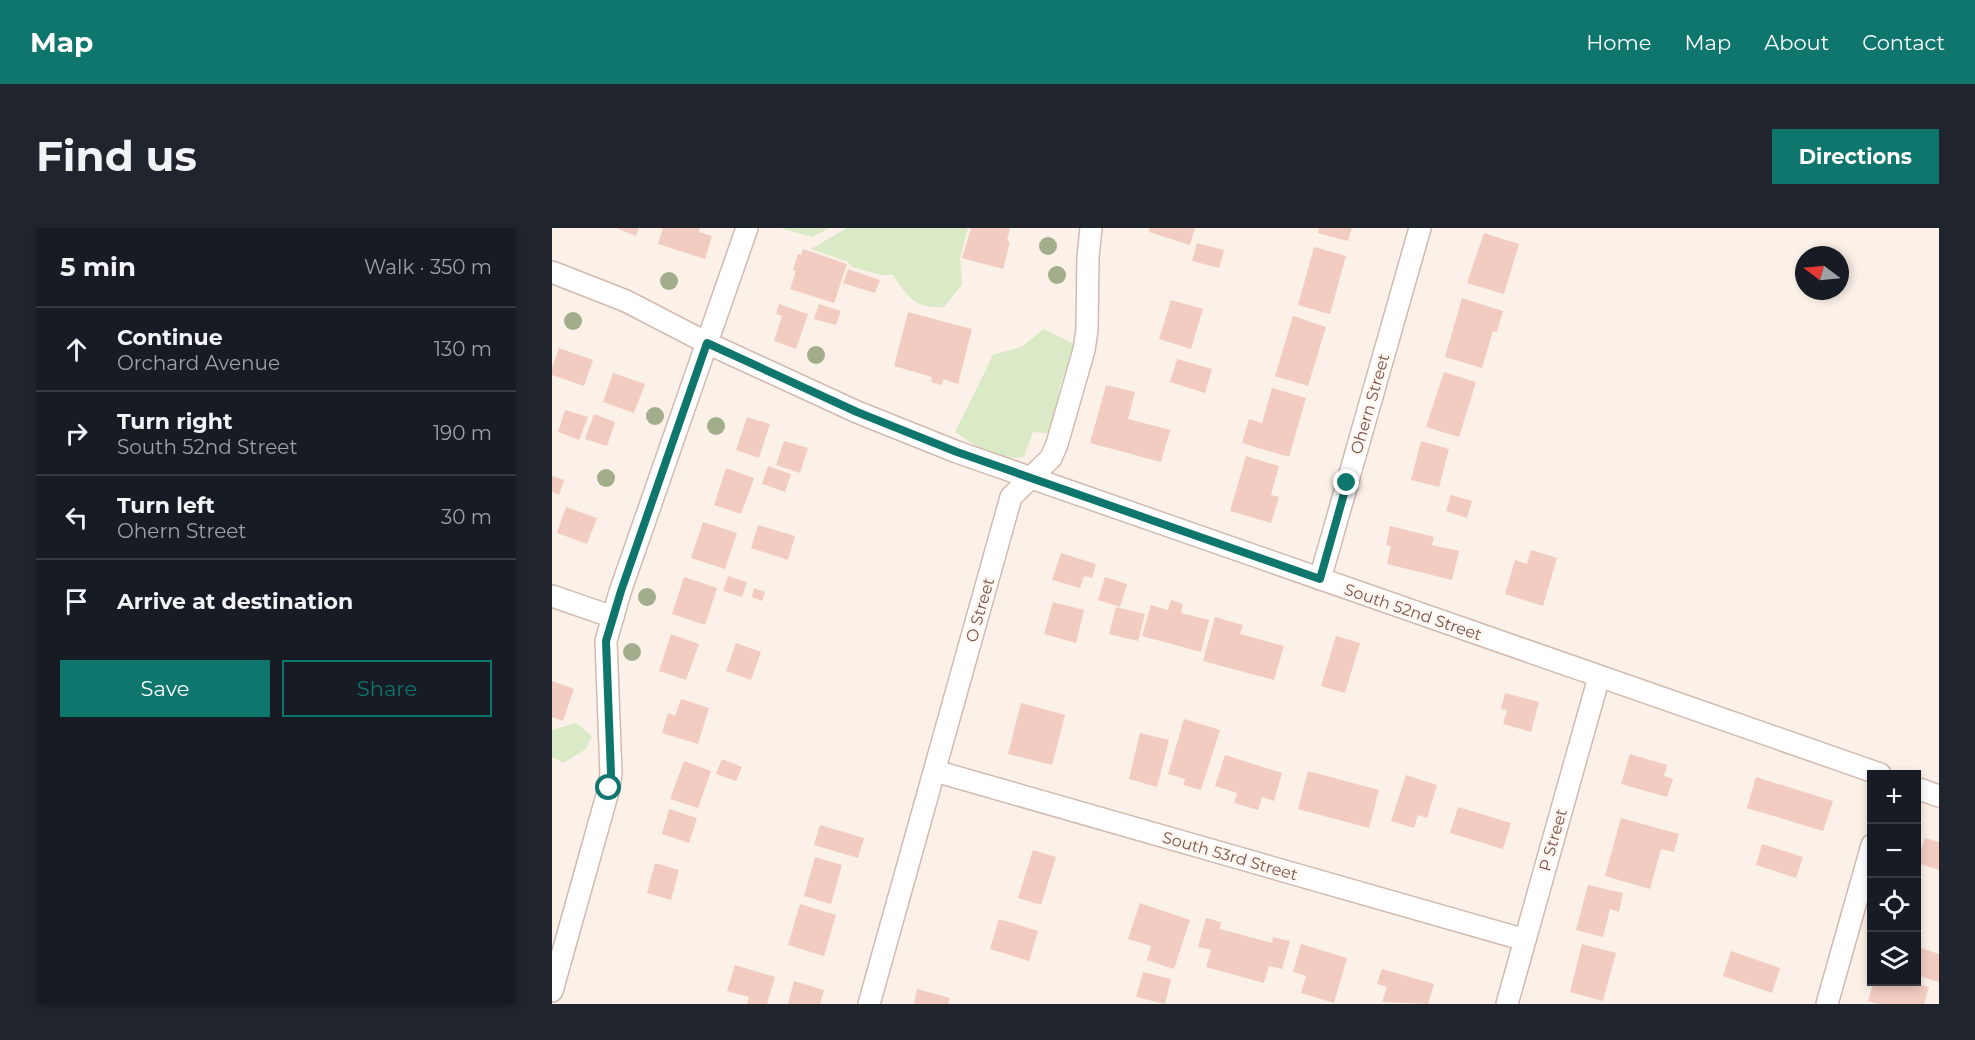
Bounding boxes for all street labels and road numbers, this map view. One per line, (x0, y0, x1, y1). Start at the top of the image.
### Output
street label: Ohern Street (1347, 351, 1394, 456)
street label: O Street (962, 575, 998, 644)
street label: South 52nd Street (1342, 580, 1485, 645)
street label: P Street (1535, 806, 1571, 873)
street label: South 53rd Street (1160, 828, 1300, 885)

